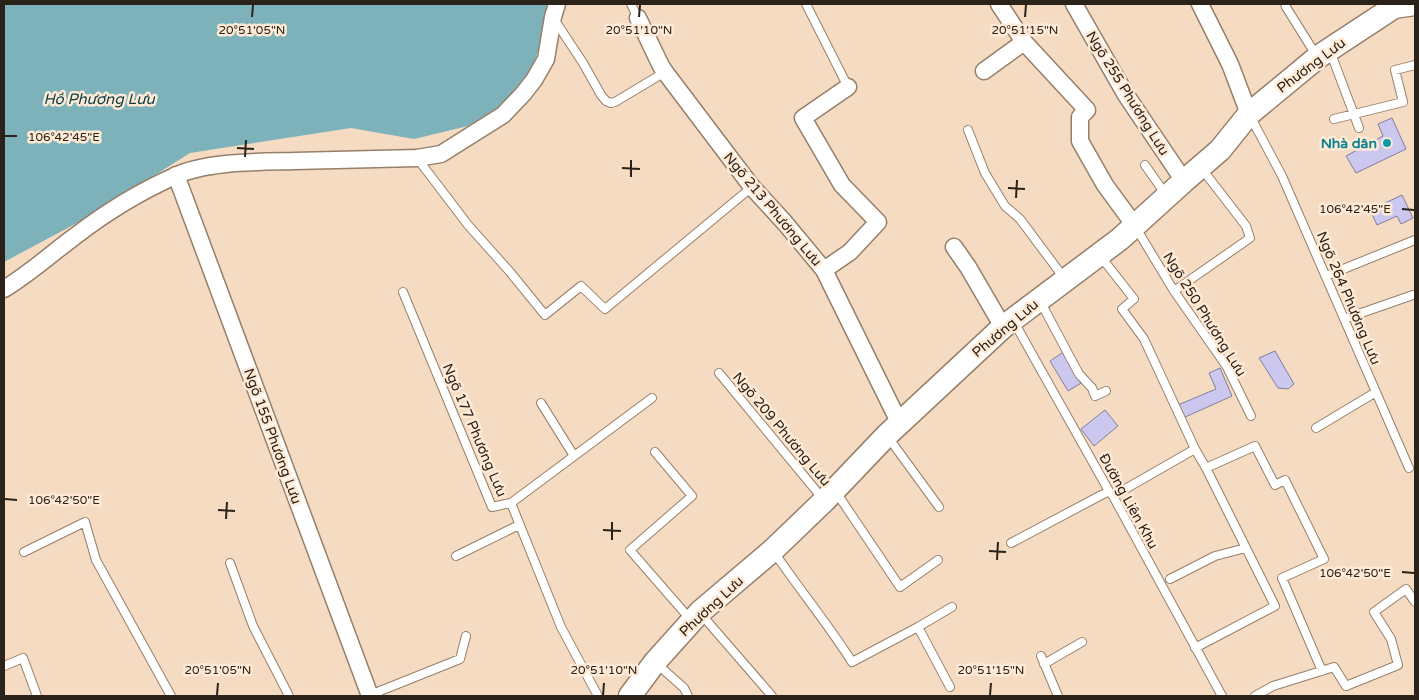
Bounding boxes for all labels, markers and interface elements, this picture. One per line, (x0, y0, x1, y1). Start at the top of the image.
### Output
text: 20°51'05"N (219, 23, 286, 37)
text: 20°51'10"N (606, 23, 673, 37)
text: 20°51'15"N (992, 23, 1059, 37)
street label: Ngõ 255 Phương Lưu (1082, 28, 1173, 159)
street label: Phương Lưu (1274, 34, 1349, 97)
water label: Hồ Phương Lưu (43, 90, 155, 108)
text: 106°42'45"E (28, 130, 100, 144)
place label: Nhà dân (1321, 135, 1377, 152)
marker: Nhà dân (1381, 137, 1393, 149)
street label: Ngõ 213 Phương Lưu (720, 149, 825, 270)
text: 106°42'45"E (1319, 202, 1391, 216)
street label: Ngõ 264 Phương Lưu (1313, 229, 1384, 367)
street label: Ngõ 250 Phương Lưu (1159, 249, 1250, 380)
street label: Phương Lưu (969, 296, 1042, 361)
street label: Ngõ 177 Phương Lưu (439, 361, 510, 499)
street label: Ngõ 155 Phương Lưu (240, 366, 305, 506)
street label: Ngõ 209 Phương Lưu (729, 369, 834, 490)
street label: Đường Liên Khu (1095, 450, 1162, 552)
text: 106°42'50"E (28, 493, 100, 507)
text: 106°42'50"E (1319, 566, 1391, 580)
street label: Phương Lưu (676, 572, 747, 640)
text: 20°51'05"N (185, 663, 252, 677)
text: 20°51'10"N (571, 663, 638, 677)
text: 20°51'15"N (958, 663, 1025, 677)

